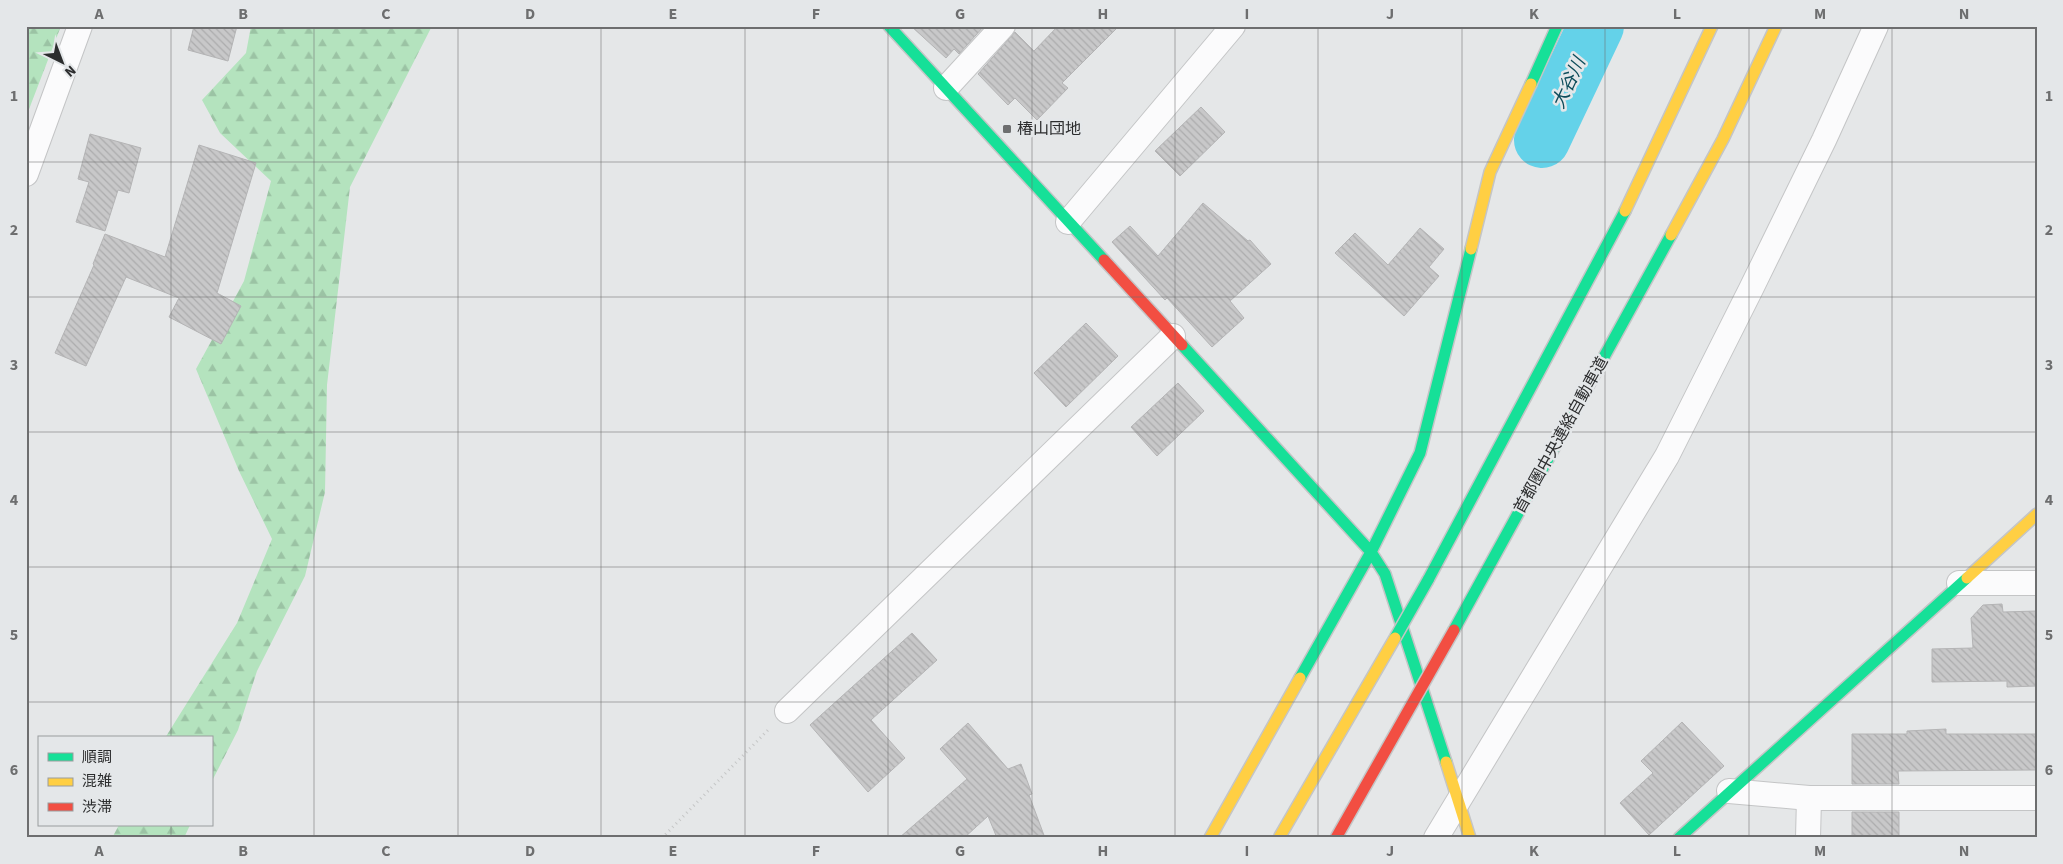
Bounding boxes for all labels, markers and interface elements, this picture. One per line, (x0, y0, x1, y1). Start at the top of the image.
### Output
text: A (93, 3, 104, 25)
text: B (238, 3, 248, 25)
text: C (381, 3, 391, 25)
text: D (525, 3, 535, 25)
text: E (669, 3, 677, 25)
text: F (812, 3, 820, 25)
text: G (955, 3, 965, 25)
text: H (1098, 3, 1108, 25)
text: I (1245, 3, 1249, 25)
text: J (1386, 3, 1394, 25)
text: K (1529, 3, 1539, 25)
text: L (1673, 3, 1681, 25)
text: M (1814, 3, 1826, 25)
text: N (1959, 3, 1969, 25)
north arrow (38, 38, 88, 88)
water label: 大谷川 (1546, 51, 1593, 113)
text: N (60, 60, 80, 81)
text: 1 (10, 85, 18, 107)
text: 1 (2045, 85, 2053, 107)
place label: 椿山団地 (1017, 118, 1081, 140)
marker: 椿山団地 (1001, 123, 1013, 135)
text: 2 (10, 219, 18, 241)
text: 2 (2045, 219, 2053, 241)
street label: 首都圏中央連絡自動車道 (1509, 353, 1613, 517)
text: 3 (10, 354, 18, 376)
text: 3 (2045, 354, 2053, 376)
text: 4 (10, 489, 19, 511)
text: 4 (2045, 489, 2054, 511)
text: 5 (10, 624, 18, 646)
text: 5 (2045, 624, 2053, 646)
legend (38, 736, 212, 826)
text: 順調 (82, 747, 112, 768)
text: 6 (10, 759, 18, 781)
text: 6 (2045, 759, 2053, 781)
text: 混雑 (82, 771, 112, 792)
text: 渋滞 (82, 797, 112, 818)
text: A (93, 840, 104, 862)
text: B (238, 840, 248, 862)
text: C (381, 840, 391, 862)
text: D (525, 840, 535, 862)
text: E (669, 840, 677, 862)
text: F (812, 840, 820, 862)
text: G (955, 840, 965, 862)
text: H (1098, 840, 1108, 862)
text: I (1245, 840, 1249, 862)
text: J (1386, 840, 1394, 862)
text: K (1529, 840, 1539, 862)
text: L (1673, 840, 1681, 862)
text: M (1814, 840, 1826, 862)
text: N (1959, 840, 1969, 862)

